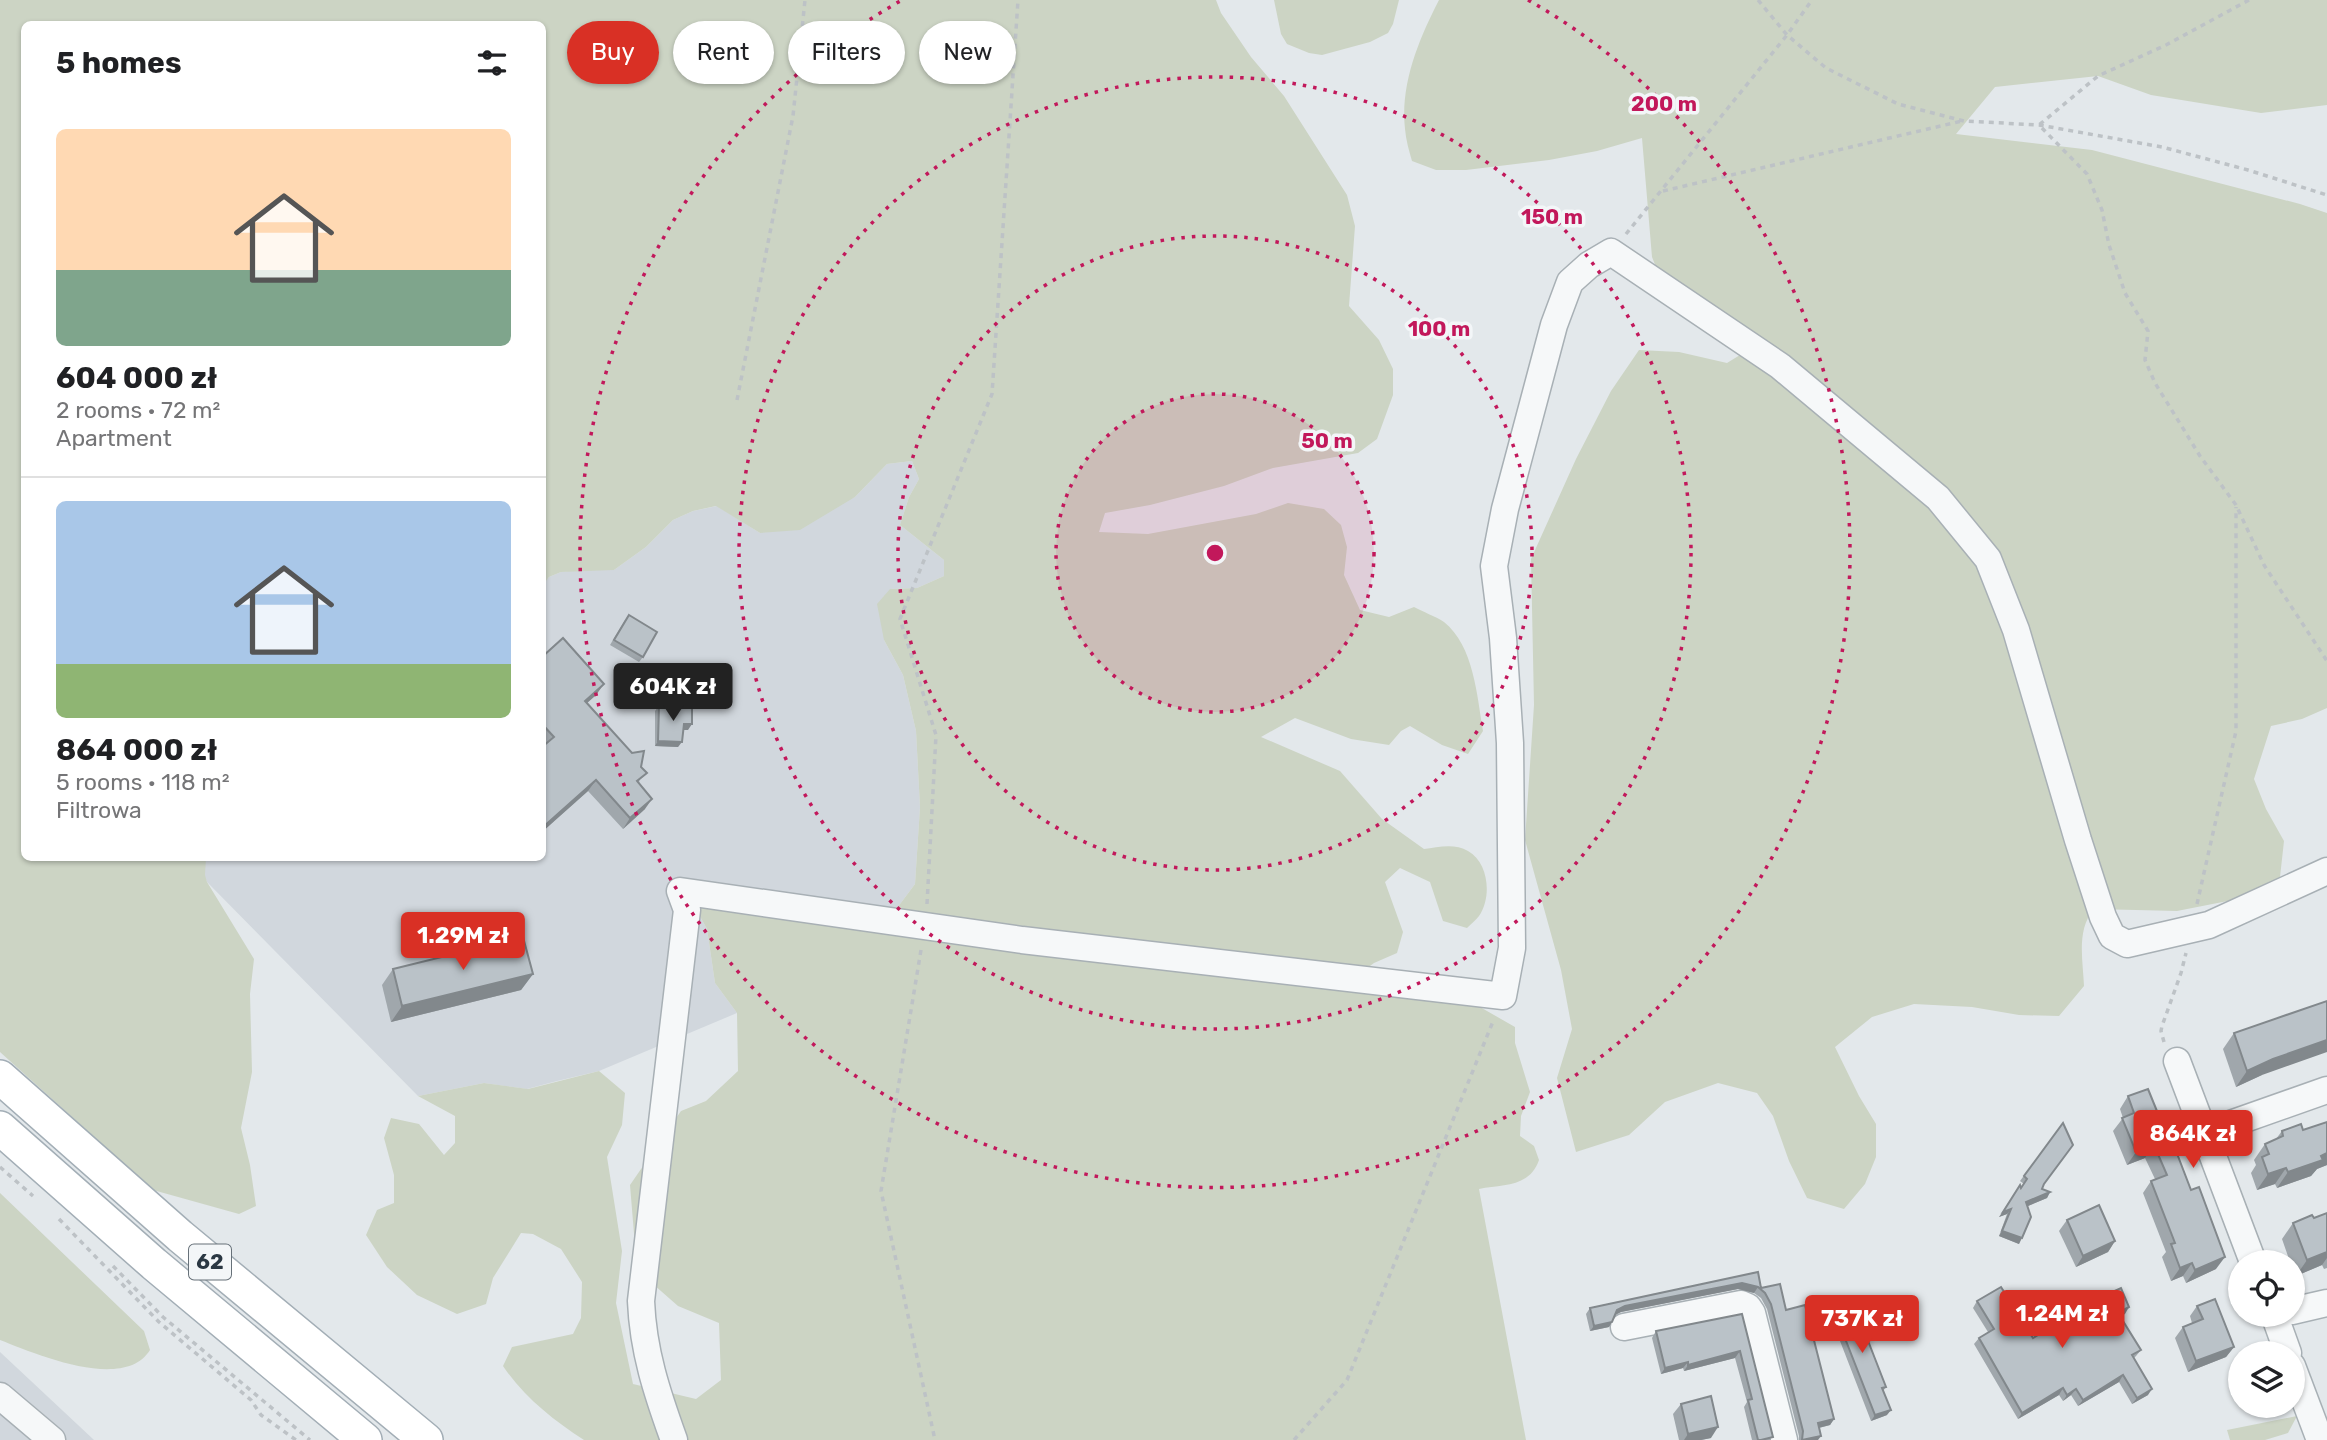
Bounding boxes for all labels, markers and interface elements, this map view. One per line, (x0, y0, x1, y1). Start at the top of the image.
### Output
chip: Buy (567, 21, 659, 84)
chip: Rent (673, 21, 774, 84)
chip: Filters (788, 21, 905, 84)
chip: New (919, 21, 1016, 84)
icon: filters (473, 44, 511, 82)
text: 5 homes (56, 45, 182, 81)
text: 200 m (1631, 91, 1697, 116)
icon: home (221, 175, 347, 301)
text: 150 m (1521, 204, 1583, 229)
text: 100 m (1408, 316, 1470, 341)
text: 604 000 zł (56, 360, 217, 396)
text: 2 rooms · 72 m² (56, 396, 220, 424)
text: Apartment (56, 424, 172, 452)
text: 50 m (1301, 428, 1353, 453)
centre of rings (1203, 541, 1227, 565)
icon: home (221, 547, 347, 673)
pin: 604K zł (608, 664, 738, 723)
text: 604K zł (630, 672, 716, 700)
text: 864 000 zł (56, 732, 217, 768)
text: 5 rooms · 118 m² (56, 768, 230, 796)
text: Filtrowa (56, 796, 142, 824)
pin: 1.29M zł (391, 912, 535, 972)
text: 1.29M zł (417, 921, 509, 949)
pin: 864K zł (2128, 1110, 2258, 1170)
text: 864K zł (2150, 1119, 2236, 1147)
road number: 62 (189, 1244, 231, 1280)
map controls (2228, 1250, 2305, 1418)
button: locate (2228, 1250, 2305, 1327)
pin: 1.24M zł (1990, 1290, 2134, 1350)
pin: 737K zł (1797, 1296, 1927, 1355)
text: 1.24M zł (2015, 1299, 2109, 1327)
text: 737K zł (1821, 1304, 1903, 1332)
button: layers (2228, 1341, 2305, 1418)

